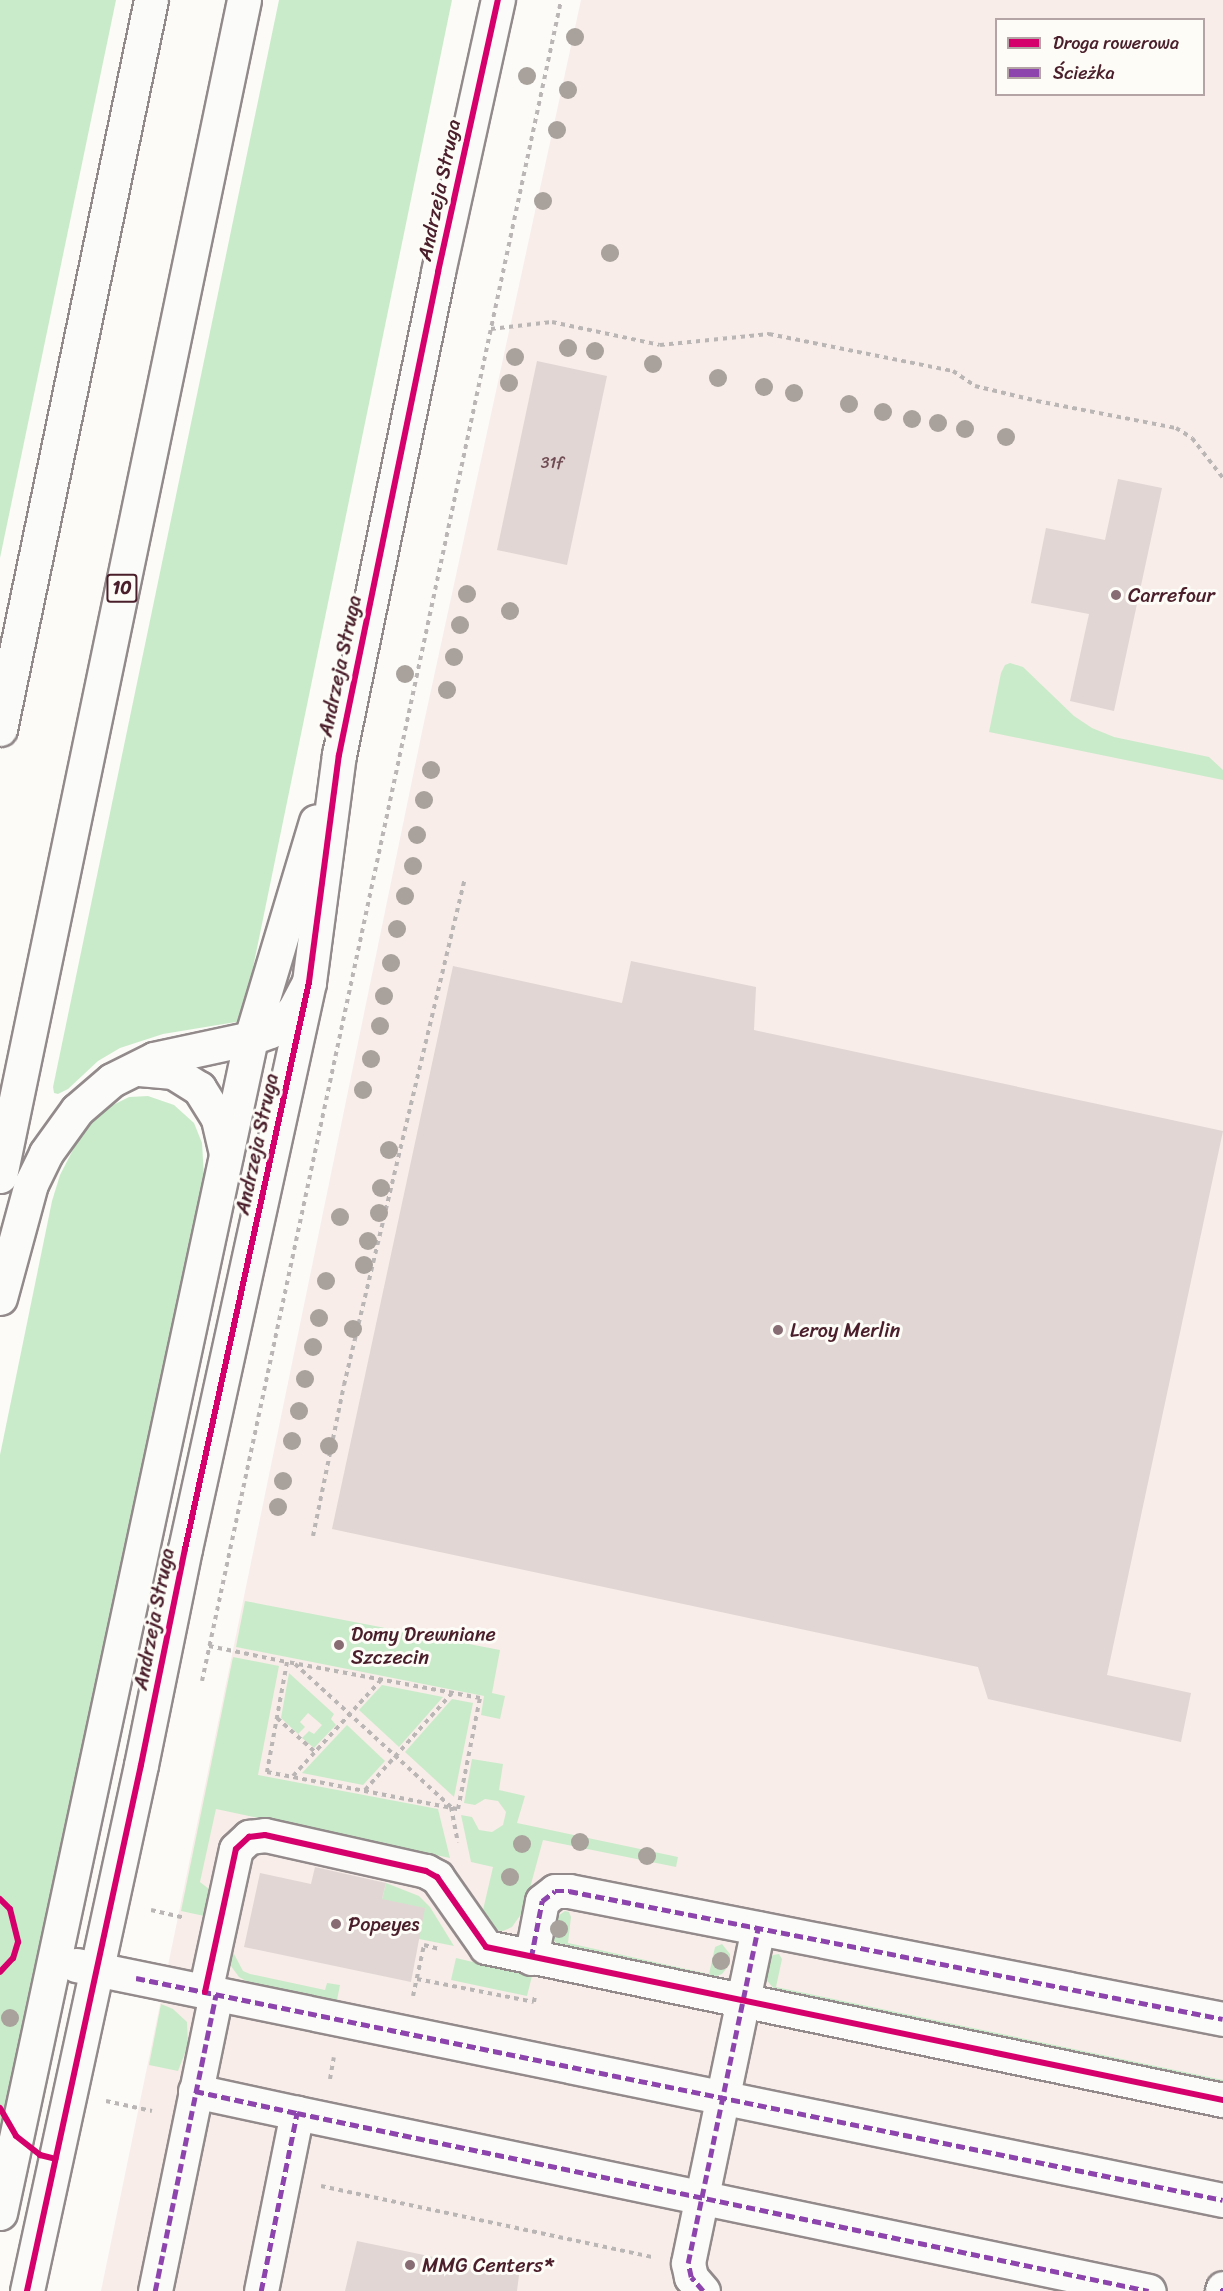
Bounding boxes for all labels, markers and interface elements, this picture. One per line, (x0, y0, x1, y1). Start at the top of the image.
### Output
legend (995, 18, 1205, 96)
text: Droga rowerowa (1053, 27, 1179, 59)
text: Ścieżka (1053, 57, 1115, 89)
street label: Andrzeja Struga (412, 117, 466, 263)
house number: 31f (541, 453, 563, 473)
road number: 10 (106, 573, 138, 603)
place label: Carrefour (1128, 583, 1215, 607)
marker: Carrefour (1109, 588, 1123, 602)
street label: Andrzeja Struga (313, 593, 367, 739)
street label: Andrzeja Struga (230, 1071, 284, 1217)
place label: Leroy Merlin (790, 1318, 900, 1342)
marker: Leroy Merlin (771, 1323, 785, 1337)
street label: Andrzeja Struga (128, 1546, 180, 1692)
place label: Domy Drewniane Szczecin (351, 1622, 496, 1669)
marker: Domy Drewniane Szczecin (332, 1638, 346, 1652)
place label: Popeyes (348, 1912, 419, 1936)
marker: Popeyes (329, 1917, 343, 1931)
place label: MMG Centers* (422, 2253, 553, 2277)
marker: MMG Centers* (403, 2258, 417, 2272)

